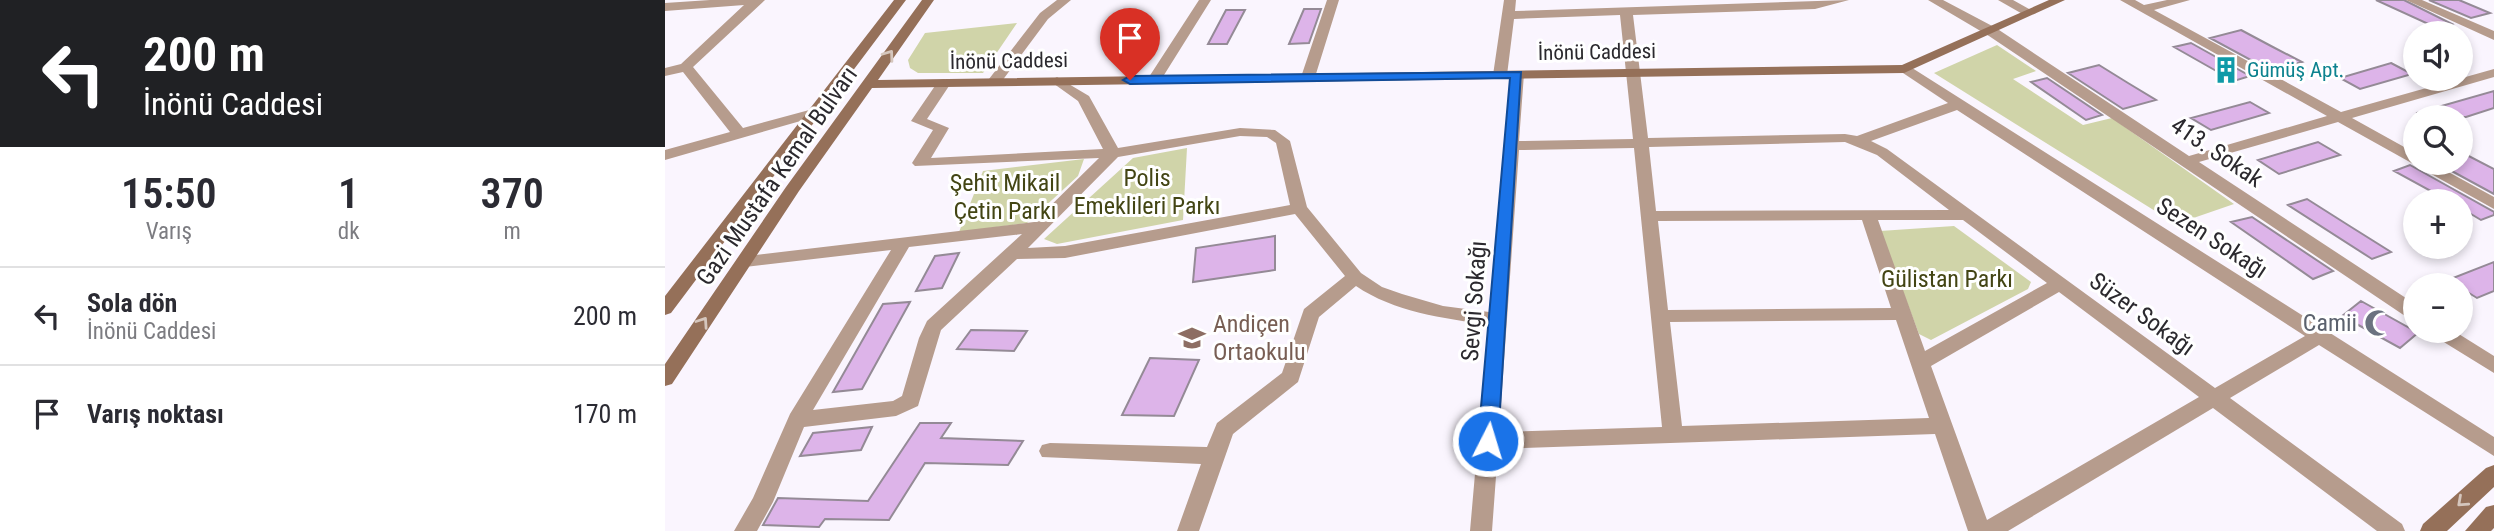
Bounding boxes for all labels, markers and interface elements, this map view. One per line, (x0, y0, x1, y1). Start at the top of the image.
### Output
pin (1100, 8, 1160, 80)
icon: arrive (1111, 19, 1149, 57)
map controls (2403, 21, 2473, 343)
button: sound (2403, 21, 2473, 91)
text: 200 m (143, 26, 265, 83)
icon: left (28, 28, 119, 119)
street label: İnönü Caddesi (1538, 39, 1656, 65)
street label: İnönü Caddesi (950, 48, 1068, 74)
one-way arrow (881, 50, 893, 63)
building icon: Gümüş Apt. (2211, 55, 2241, 85)
place label: Gümüş Apt. (2247, 58, 2344, 82)
street label: Gazi Mustafa Kemal Bulvarı (691, 61, 863, 291)
text: İnönü Caddesi (143, 85, 323, 123)
button: search (2403, 105, 2473, 175)
street label: 413. Sokak (2166, 111, 2269, 193)
park label: Polis Emeklileri Parkı (1074, 164, 1220, 220)
text: 15:50 (121, 169, 217, 218)
text: 1 (338, 169, 359, 218)
text: 370 (481, 169, 544, 218)
park label: Şehit Mikail Çetin Parkı (950, 169, 1060, 225)
button: + (2403, 189, 2473, 259)
street label: Sezen Sokağı (2151, 192, 2273, 284)
text: Varış (146, 218, 192, 245)
text: dk (338, 218, 360, 245)
text: m (504, 218, 521, 245)
street label: Sevgi Sokağı (1456, 240, 1492, 362)
park label: Gülistan Parkı (1881, 265, 2013, 293)
street label: Süzer Sokağı (2084, 267, 2200, 361)
button: − (2403, 273, 2473, 343)
text: Sola dön (87, 288, 177, 318)
icon: left (28, 297, 66, 335)
text: 200 m (573, 301, 637, 331)
mosque icon: Camii (2363, 308, 2393, 338)
place label: Camii (2303, 309, 2357, 337)
place label: Andiçen Ortaokulu (1213, 310, 1306, 366)
one-way arrow (695, 317, 707, 330)
text: İnönü Caddesi (87, 318, 216, 345)
school or university icon: Andiçen Ortaokulu (1177, 323, 1207, 353)
icon: arrive (28, 395, 66, 433)
text: Varış noktası (87, 399, 224, 429)
text: 170 m (573, 399, 637, 429)
position arrow (1451, 404, 1525, 478)
one-way arrow (2458, 494, 2471, 507)

